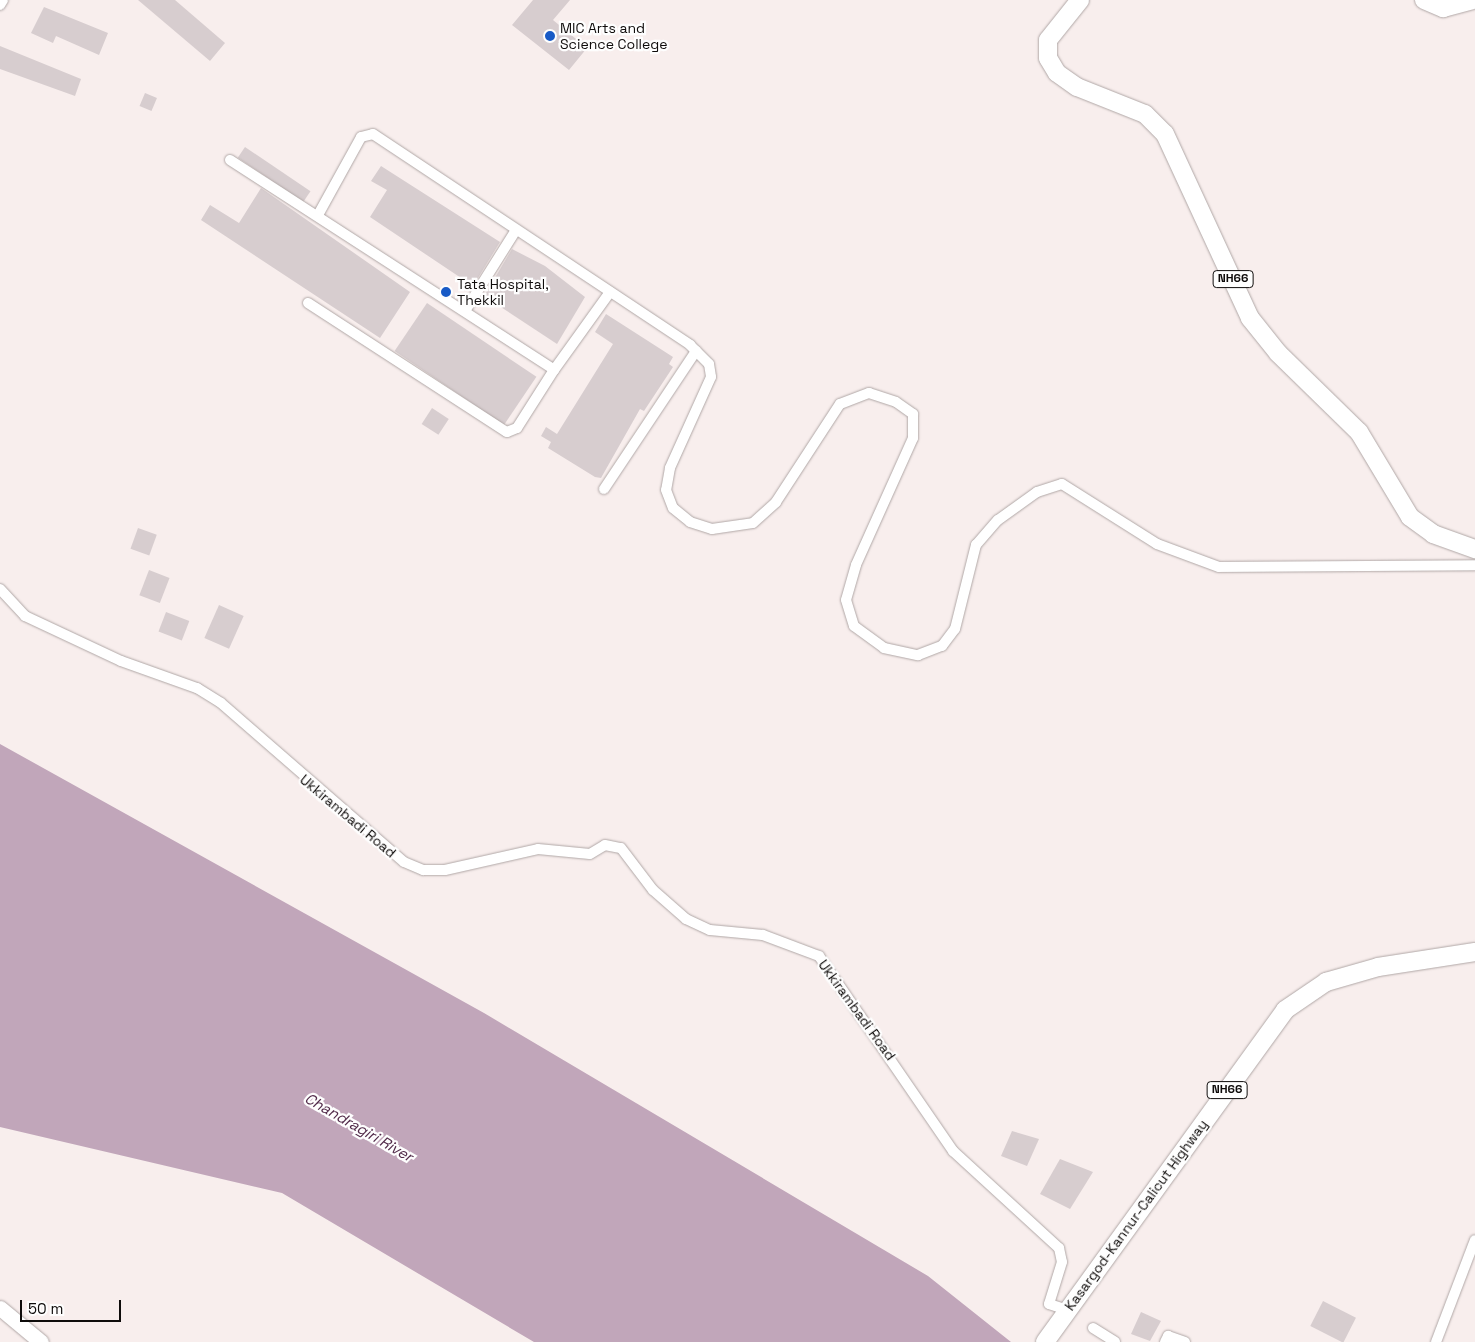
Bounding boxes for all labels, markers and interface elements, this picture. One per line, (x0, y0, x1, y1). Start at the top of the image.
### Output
place label: MIC Arts and Science College (560, 20, 668, 52)
marker: MIC Arts and Science College (544, 30, 556, 42)
road number: NH66 (1212, 270, 1254, 288)
place label: Tata Hospital, Thekkil (457, 276, 549, 308)
marker: Tata Hospital, Thekkil (439, 285, 453, 299)
street label: Ukkirambadi Road (297, 771, 399, 861)
street label: Ukkirambadi Road (815, 956, 899, 1064)
road number: NH66 (1206, 1080, 1248, 1100)
water label: Chandragiri River (302, 1089, 416, 1165)
street label: Kasargod-Kannur-Calicut Highway (1061, 1116, 1211, 1314)
scale bar (22, 1290, 124, 1322)
text: 50 m (28, 1299, 63, 1318)

